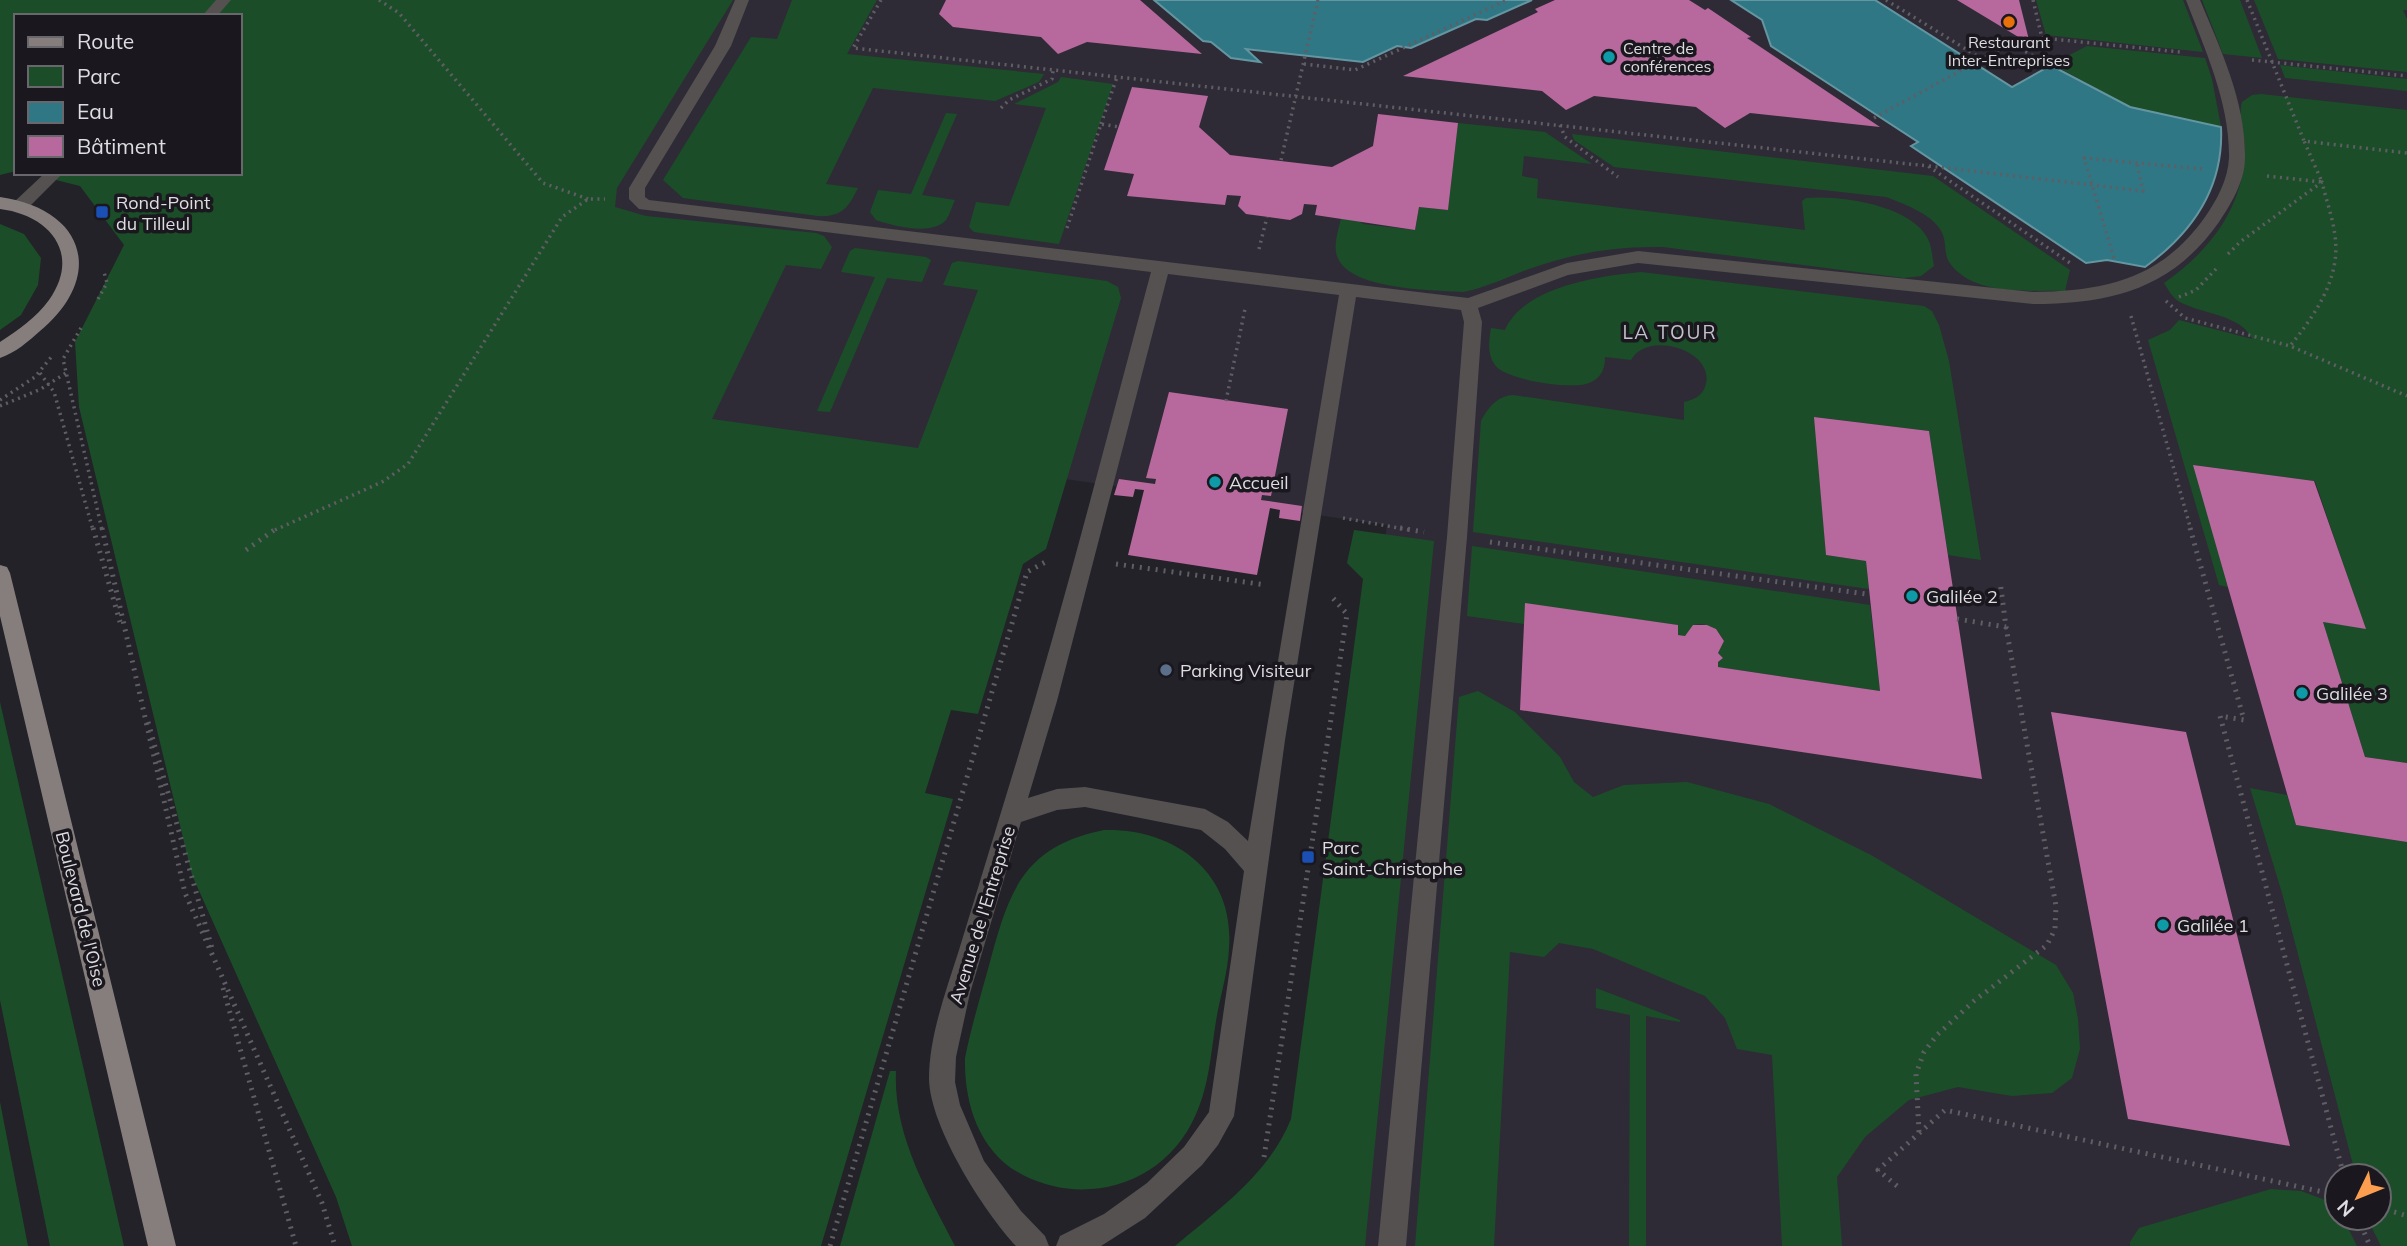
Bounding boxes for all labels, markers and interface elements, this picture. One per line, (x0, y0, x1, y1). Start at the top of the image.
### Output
legend (14, 14, 242, 175)
marker: Restaurant Inter-Entreprises (2001, 14, 2017, 30)
text: Route (77, 28, 134, 54)
place label: Restaurant Inter-Entreprises (1948, 32, 2070, 70)
place label: Centre de conférences (1623, 38, 1711, 76)
marker: Centre de conférences (1601, 49, 1617, 65)
text: Parc (77, 63, 121, 89)
text: Eau (77, 98, 114, 124)
text: Bâtiment (77, 133, 166, 159)
place label: Rond-Point du Tilleul (116, 191, 210, 235)
marker: Rond-Point du Tilleul (94, 204, 110, 220)
district label: LA TOUR (1622, 320, 1718, 344)
place label: Accueil (1229, 471, 1289, 494)
marker: Accueil (1207, 474, 1223, 490)
place label: Galilée 2 (1926, 585, 1998, 608)
marker: Galilée 2 (1904, 588, 1920, 604)
place label: Parking Visiteur (1180, 659, 1312, 682)
marker: Parking Visiteur (1158, 662, 1174, 678)
place label: Galilée 3 (2316, 682, 2388, 705)
marker: Galilée 3 (2294, 685, 2310, 701)
street label: Avenue de l'Entreprise (944, 823, 1020, 1007)
street label: Boulevard de l'Oise (51, 829, 111, 989)
place label: Parc Saint-Christophe (1322, 836, 1463, 880)
marker: Parc Saint-Christophe (1300, 849, 1316, 865)
place label: Galilée 1 (2177, 914, 2249, 937)
marker: Galilée 1 (2155, 917, 2171, 933)
north arrow (2323, 1162, 2393, 1232)
text: N (2332, 1195, 2359, 1222)

